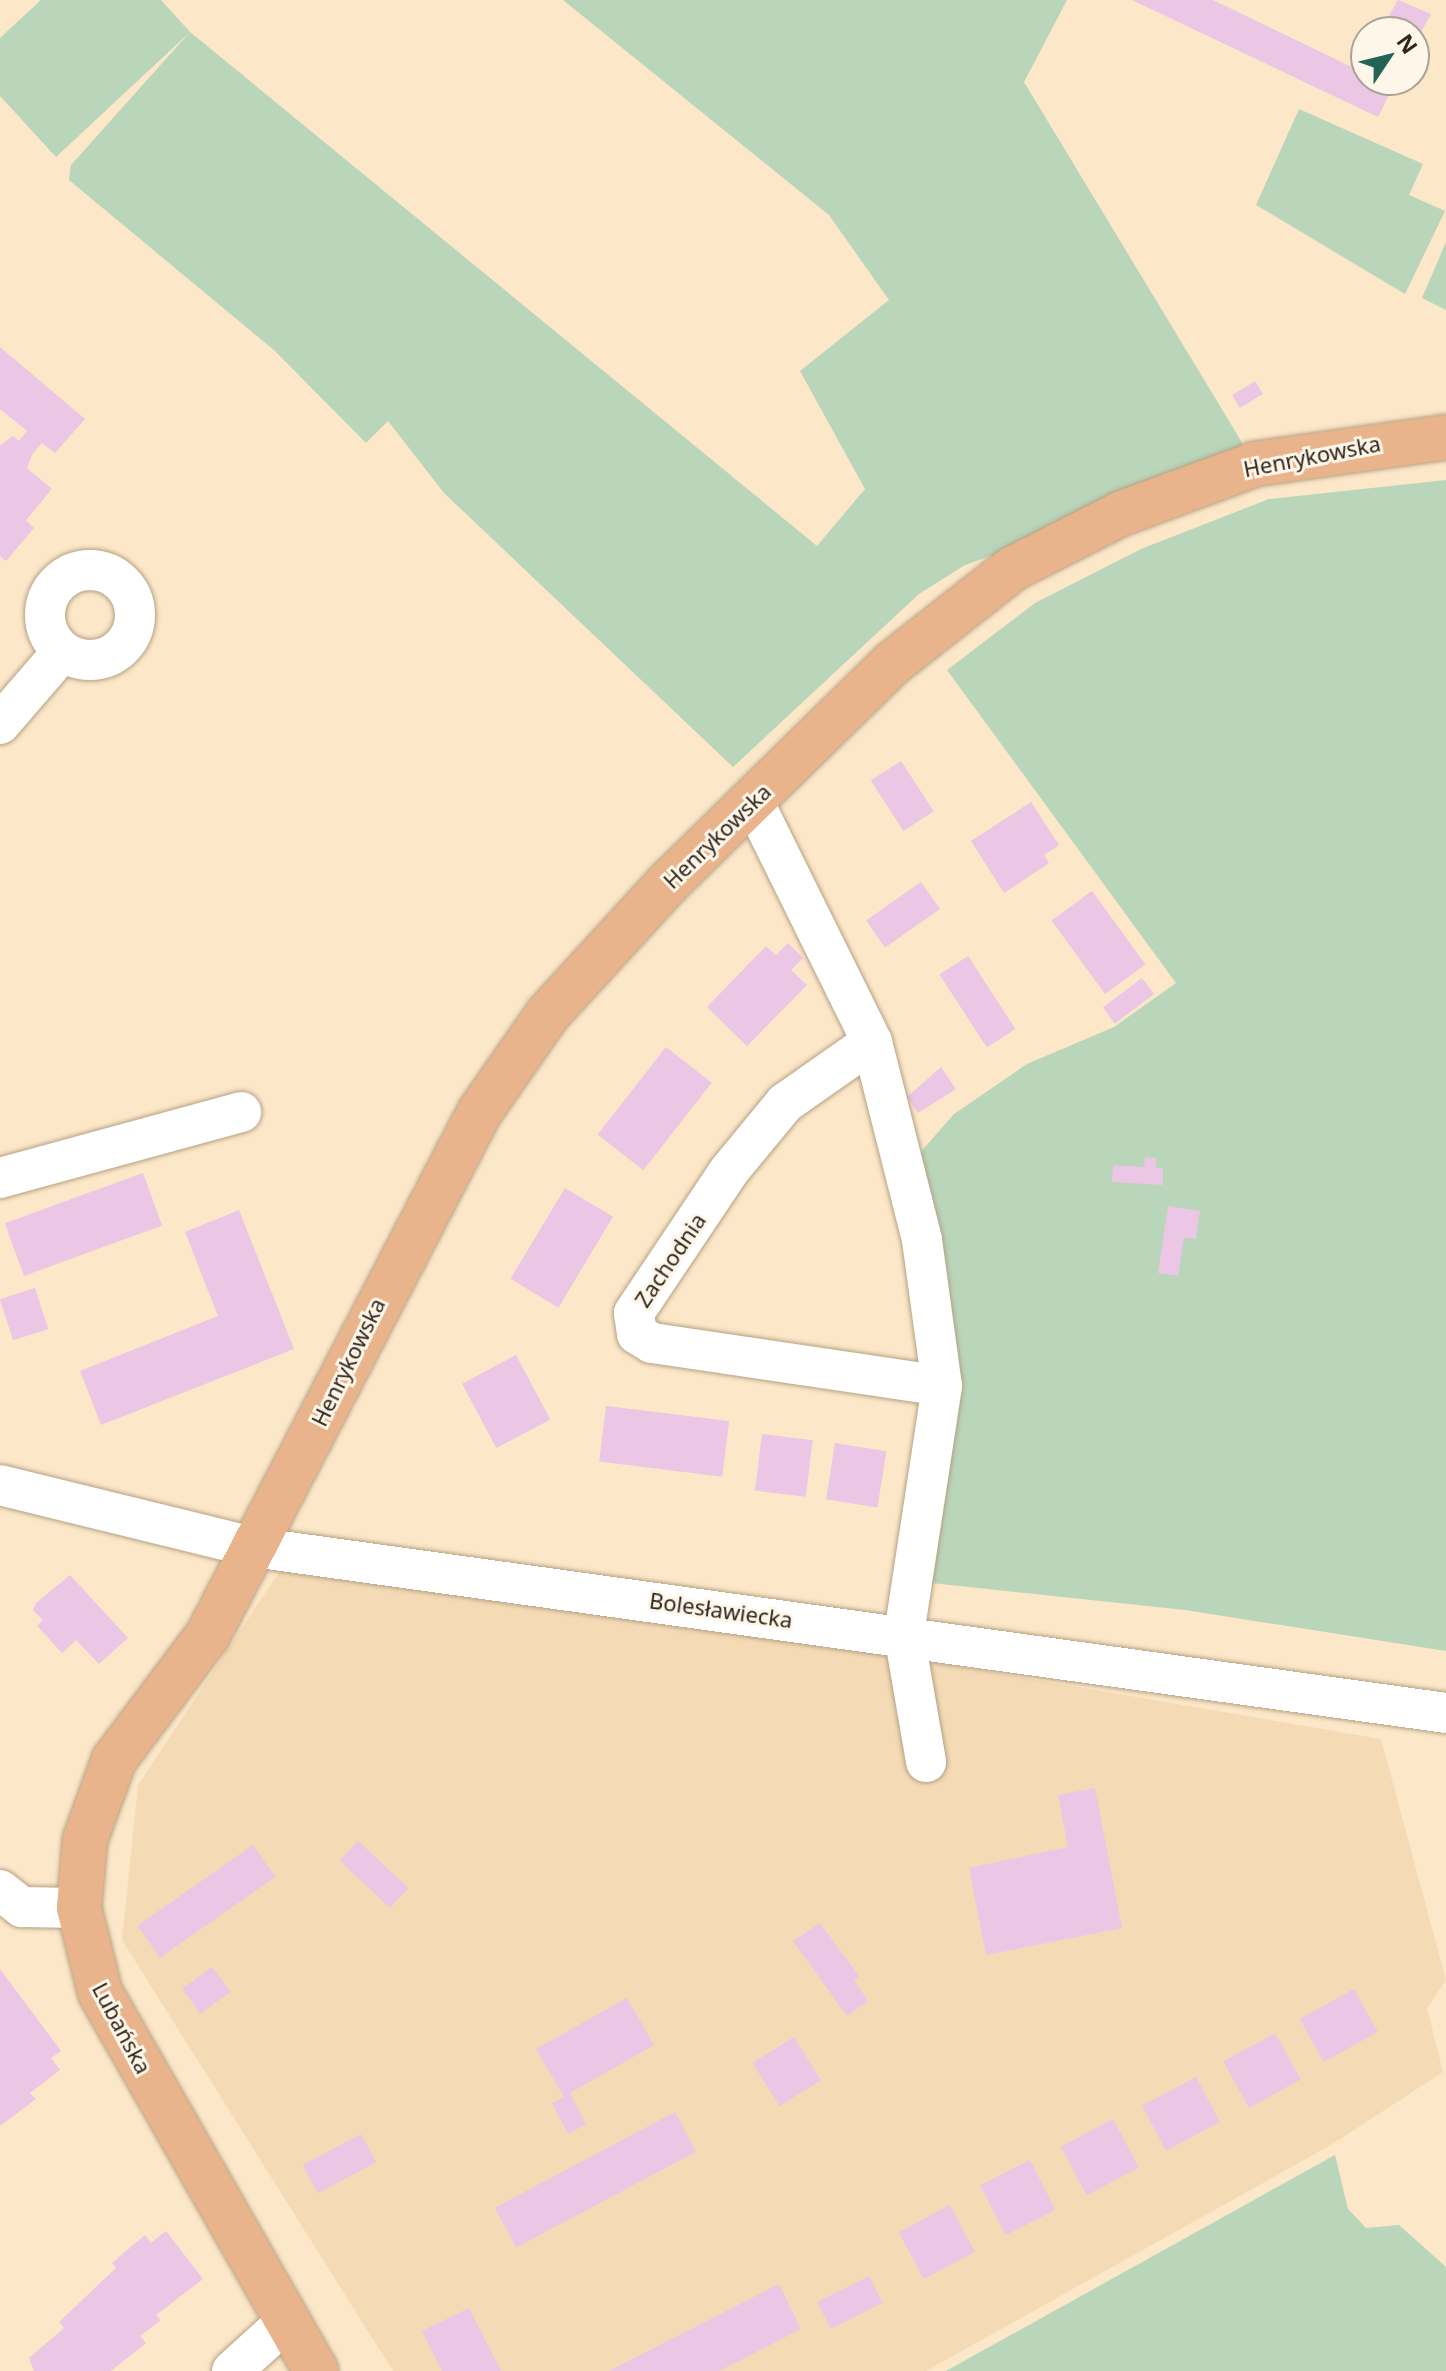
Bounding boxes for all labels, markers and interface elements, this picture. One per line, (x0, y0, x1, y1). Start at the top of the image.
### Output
north arrow (1350, 16, 1430, 96)
text: N (1391, 27, 1425, 59)
street label: Henrykowska (1241, 430, 1383, 482)
street label: Henrykowska (658, 778, 776, 894)
street label: Zachodnia (629, 1208, 711, 1312)
street label: Henrykowska (306, 1294, 390, 1430)
street label: Bolesławiecka (648, 1587, 794, 1633)
street label: Lubańska (87, 1978, 157, 2078)

